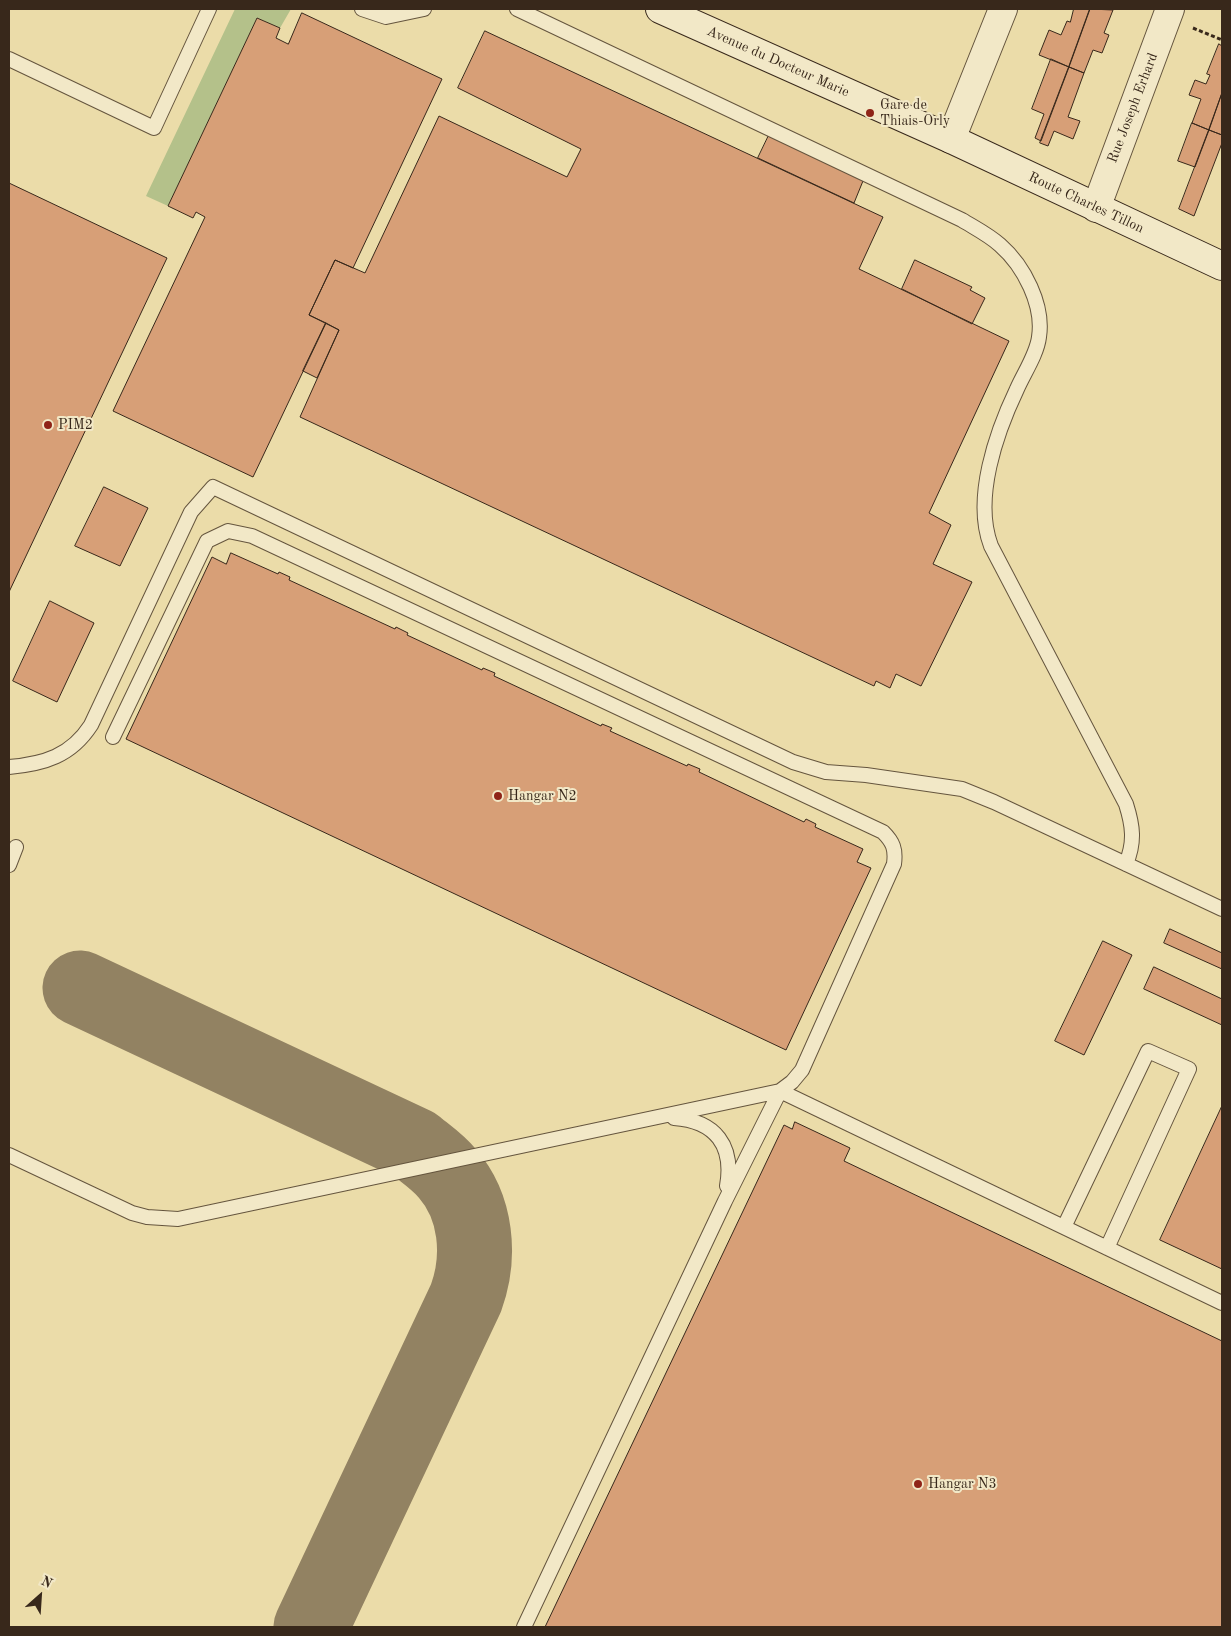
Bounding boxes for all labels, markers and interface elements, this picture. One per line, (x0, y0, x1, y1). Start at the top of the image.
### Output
street label: Avenue du Docteur Marie (704, 23, 852, 101)
street label: Rue Joseph Erhard (1104, 51, 1162, 165)
place label: Gare de Thiais-Orly (880, 97, 950, 130)
marker: Gare de Thiais-Orly (864, 107, 876, 119)
street label: Route Charles Tillon (1026, 169, 1146, 237)
place label: PIM2 (58, 417, 93, 433)
marker: PIM2 (42, 419, 54, 431)
place label: Hangar N2 (508, 788, 577, 804)
marker: Hangar N2 (492, 790, 504, 802)
place label: Hangar N3 (928, 1476, 997, 1492)
marker: Hangar N3 (912, 1478, 924, 1490)
north arrow (15, 1571, 65, 1621)
text: N (39, 1574, 54, 1591)

